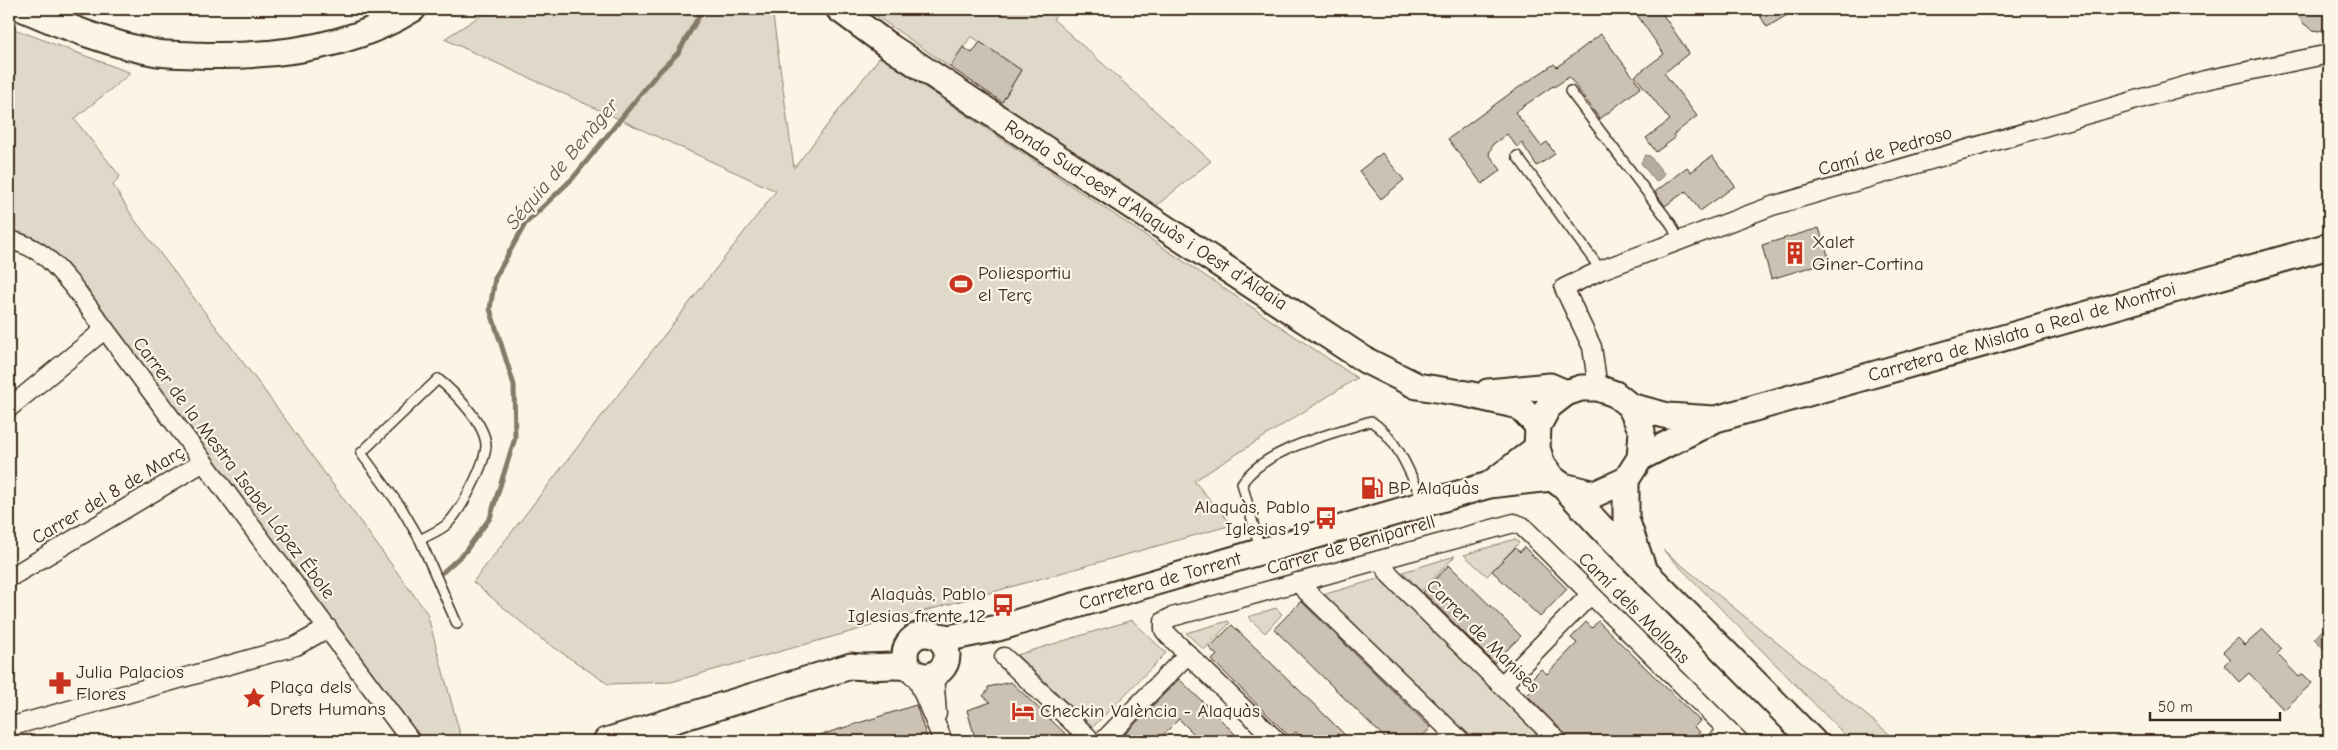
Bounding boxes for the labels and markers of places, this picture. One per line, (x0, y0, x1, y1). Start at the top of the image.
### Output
place label: Xalet Giner-Cortina (1812, 231, 1924, 275)
building icon: Xalet Giner-Cortina (1782, 240, 1808, 266)
place label: Poliesportiu el Terç (978, 262, 1071, 306)
sports icon: Poliesportiu el Terç (948, 271, 974, 297)
fuel station icon: BP Alaquàs (1359, 475, 1385, 501)
place label: BP Alaquàs (1388, 477, 1479, 499)
place label: Alaquàs, Pablo Iglesias 19 (1194, 496, 1310, 540)
bus stop icon: Alaquàs, Pablo Iglesias 19 (1313, 505, 1339, 531)
place label: Alaquàs, Pablo Iglesias frente 12 (848, 583, 986, 627)
bus stop icon: Alaquàs, Pablo Iglesias frente 12 (990, 592, 1016, 618)
place label: Julia Palacios Flores (76, 661, 184, 705)
pharmacy icon: Julia Palacios Flores (47, 670, 73, 696)
place label: Plaça dels Drets Humans (270, 676, 386, 720)
place icon: Plaça dels Drets Humans (241, 685, 267, 711)
hotel icon: Checkin València - Alaquàs (1010, 698, 1036, 724)
place label: Checkin València - Alaquàs (1040, 700, 1260, 722)

